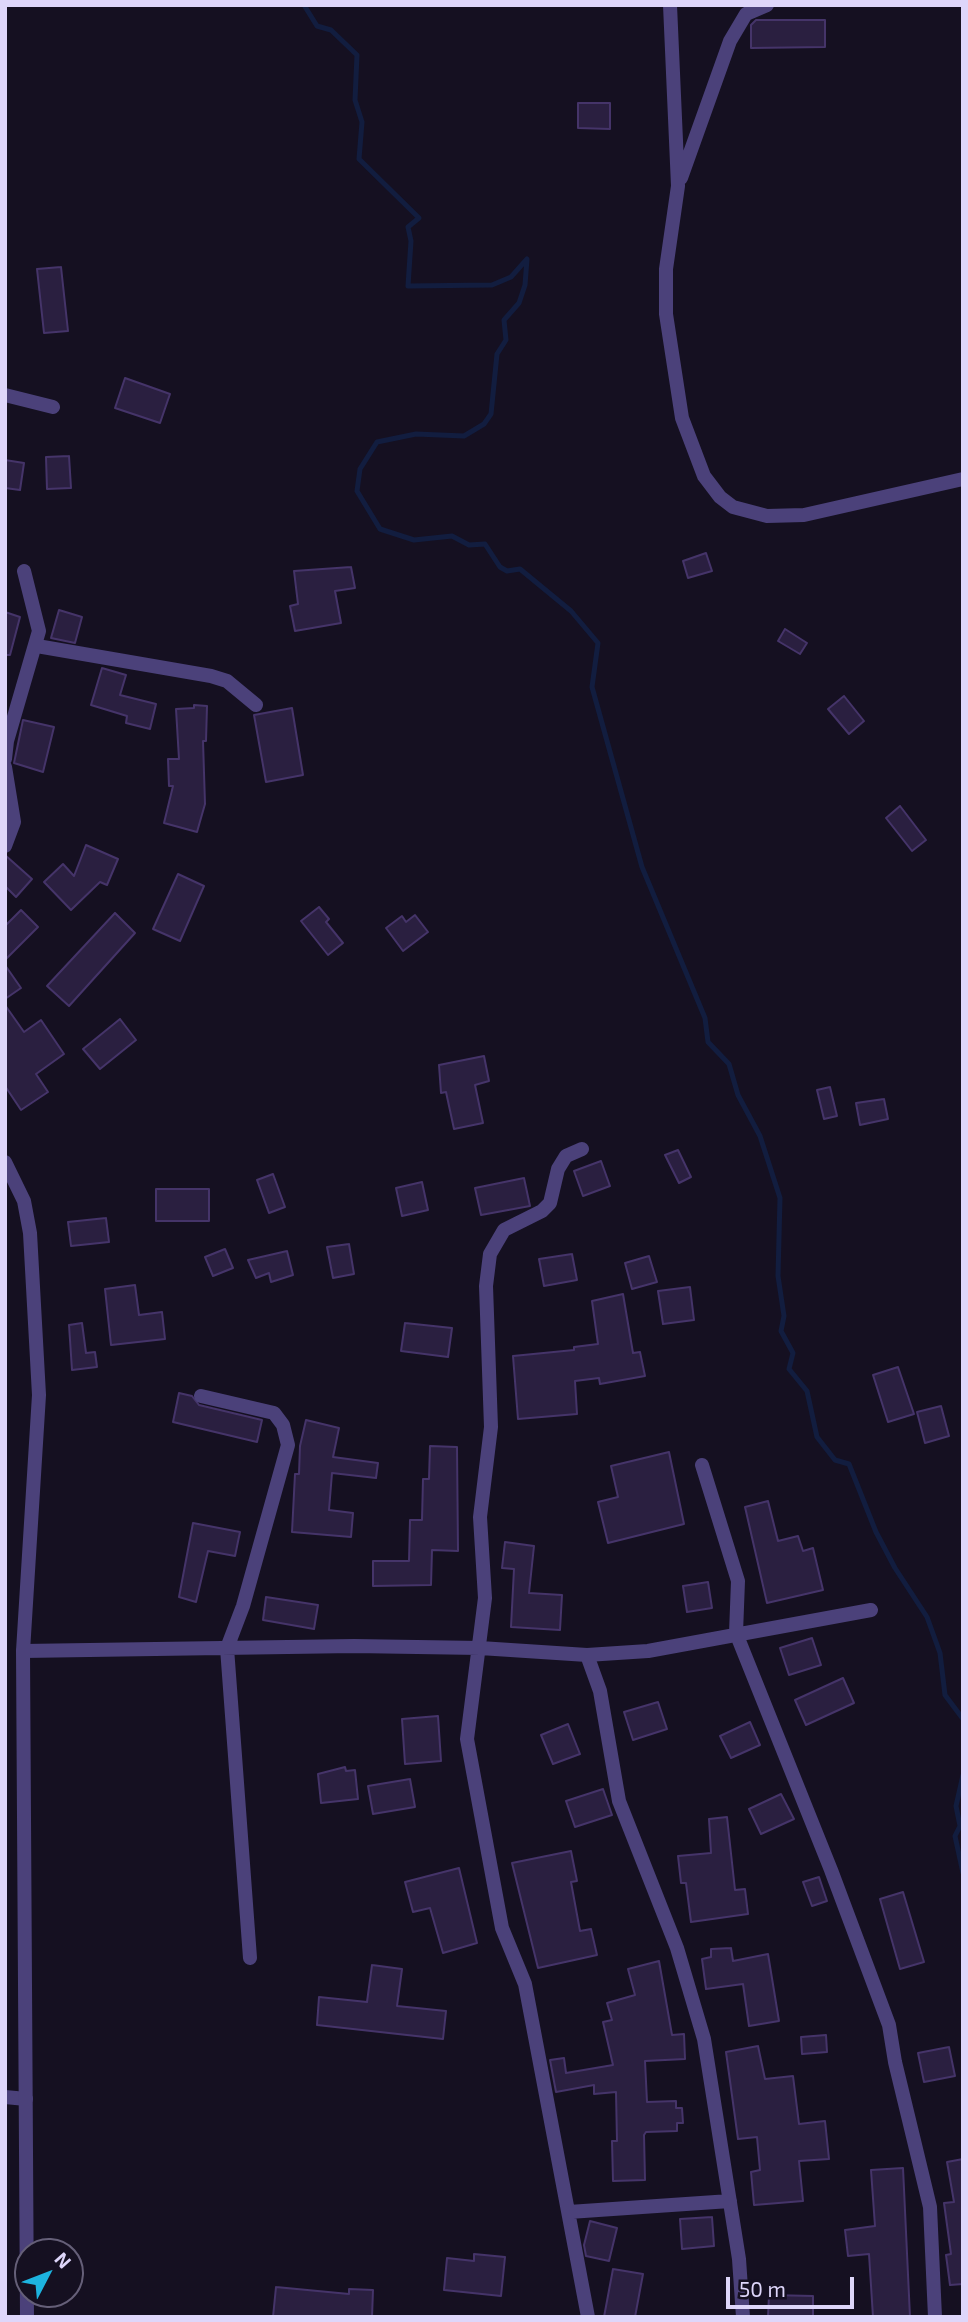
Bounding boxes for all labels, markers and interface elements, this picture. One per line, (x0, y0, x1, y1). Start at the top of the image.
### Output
north arrow (14, 2238, 84, 2308)
text: N (50, 2247, 77, 2273)
scale bar (730, 2262, 858, 2306)
text: 50 m (739, 2276, 786, 2301)

